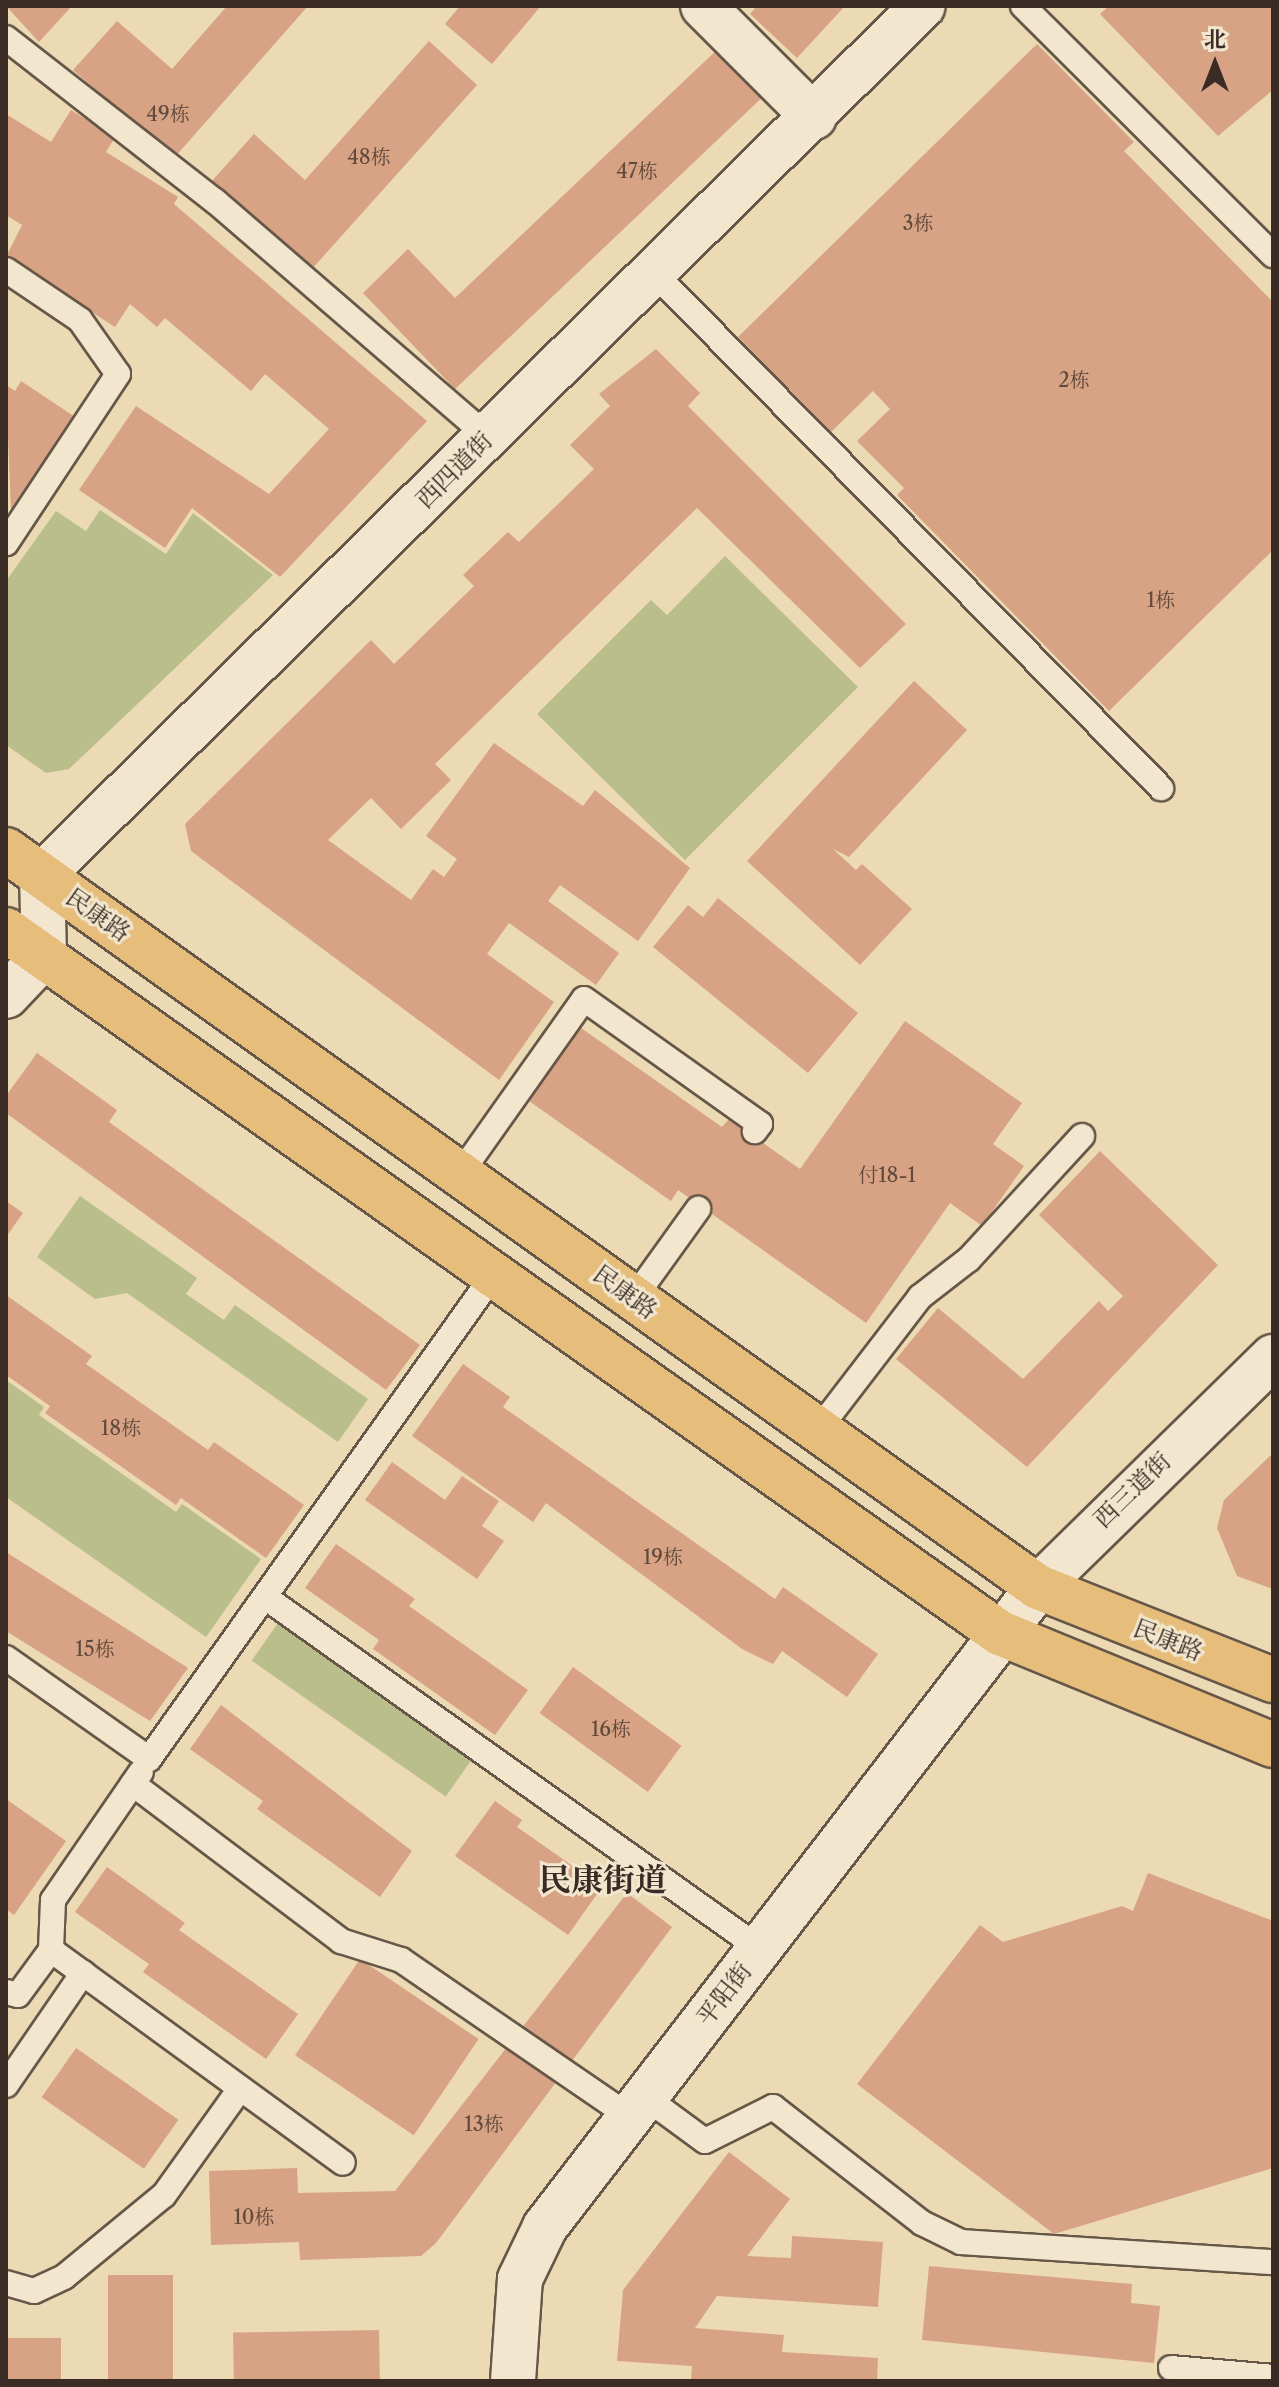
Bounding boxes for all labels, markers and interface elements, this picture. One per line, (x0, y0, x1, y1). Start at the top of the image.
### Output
north arrow (1175, 24, 1255, 104)
text: 北 (1204, 26, 1226, 53)
house number: 49栋 (146, 102, 190, 126)
house number: 48栋 (347, 145, 391, 169)
house number: 47栋 (616, 159, 658, 183)
house number: 3栋 (902, 211, 934, 235)
house number: 2栋 (1058, 368, 1090, 392)
street label: 西四道街 (410, 426, 498, 514)
house number: 1栋 (1147, 588, 1175, 612)
street label: 民康路 (60, 883, 136, 947)
house number: 付18-1 (858, 1163, 916, 1187)
street label: 民康路 (587, 1259, 663, 1325)
house number: 18栋 (101, 1416, 141, 1440)
street label: 西三道街 (1087, 1446, 1177, 1534)
house number: 19栋 (643, 1545, 683, 1569)
street label: 民康路 (1129, 1614, 1207, 1666)
house number: 15栋 (75, 1637, 115, 1661)
house number: 16栋 (591, 1717, 631, 1741)
district label: 民康街道 (539, 1861, 667, 1899)
street label: 平阳街 (690, 1957, 758, 2031)
house number: 13栋 (464, 2112, 504, 2136)
house number: 10栋 (233, 2205, 275, 2229)

